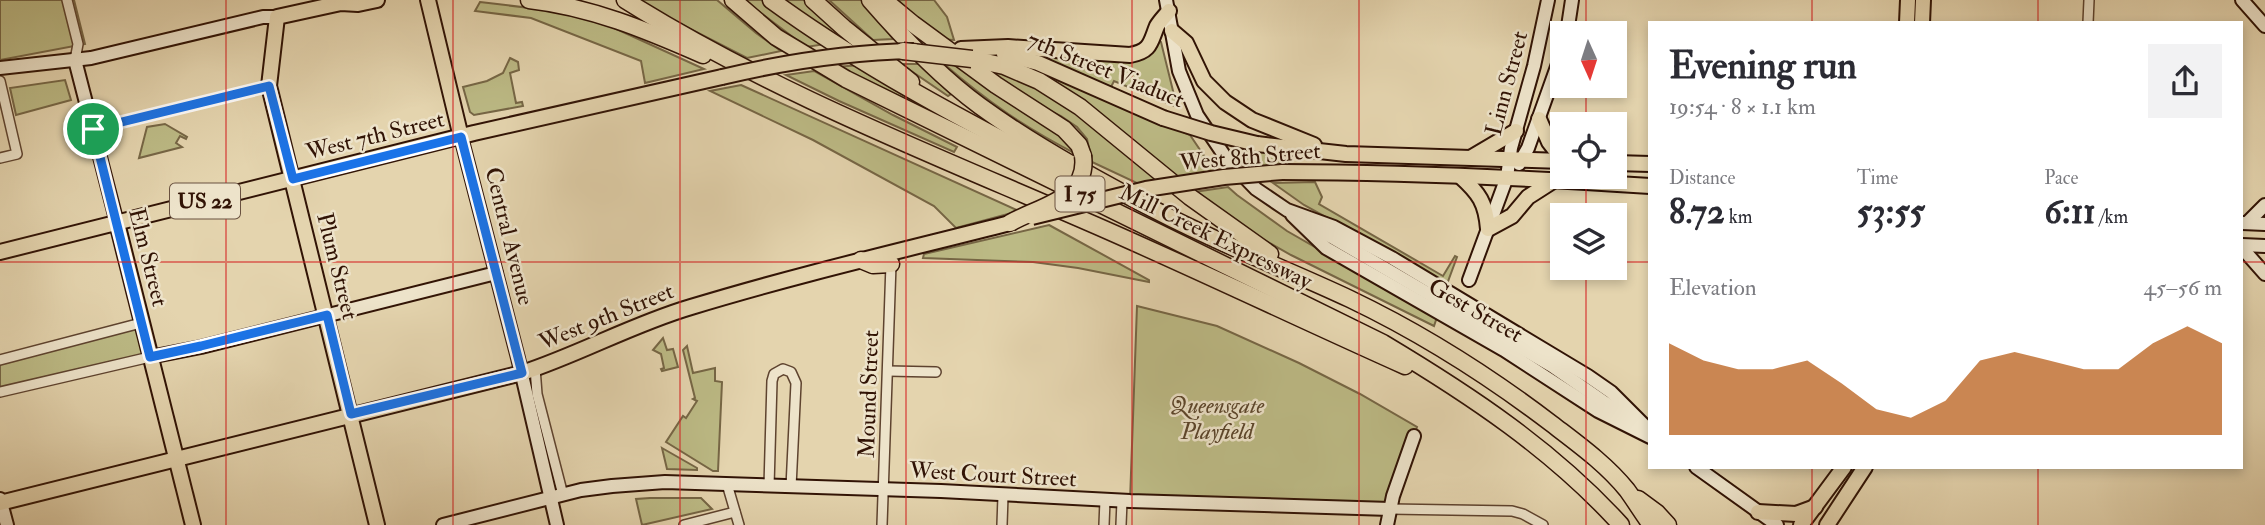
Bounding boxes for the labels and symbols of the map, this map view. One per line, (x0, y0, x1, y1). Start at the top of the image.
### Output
north arrow (1550, 21, 1628, 98)
street label: 7th Street Viaduct (1023, 25, 1189, 114)
street label: Linn Street (1479, 28, 1534, 138)
pin (63, 99, 123, 159)
street label: West 7th Street (302, 104, 447, 167)
street label: West 8th Street (1177, 136, 1322, 177)
street label: Central Avenue (478, 164, 541, 308)
road number: I 75 (1056, 176, 1104, 212)
street label: Mill Creek Expressway (1114, 177, 1318, 297)
road number: US 22 (170, 184, 240, 218)
street label: Elm Street (122, 205, 175, 309)
street label: Plum Street (310, 210, 365, 323)
street label: Gest Street (1423, 272, 1528, 349)
street label: West 9th Street (534, 276, 678, 357)
street label: Mound Street (852, 329, 885, 459)
park label: Queensgate Playfield (1170, 391, 1265, 446)
street label: West Court Street (908, 456, 1077, 493)

